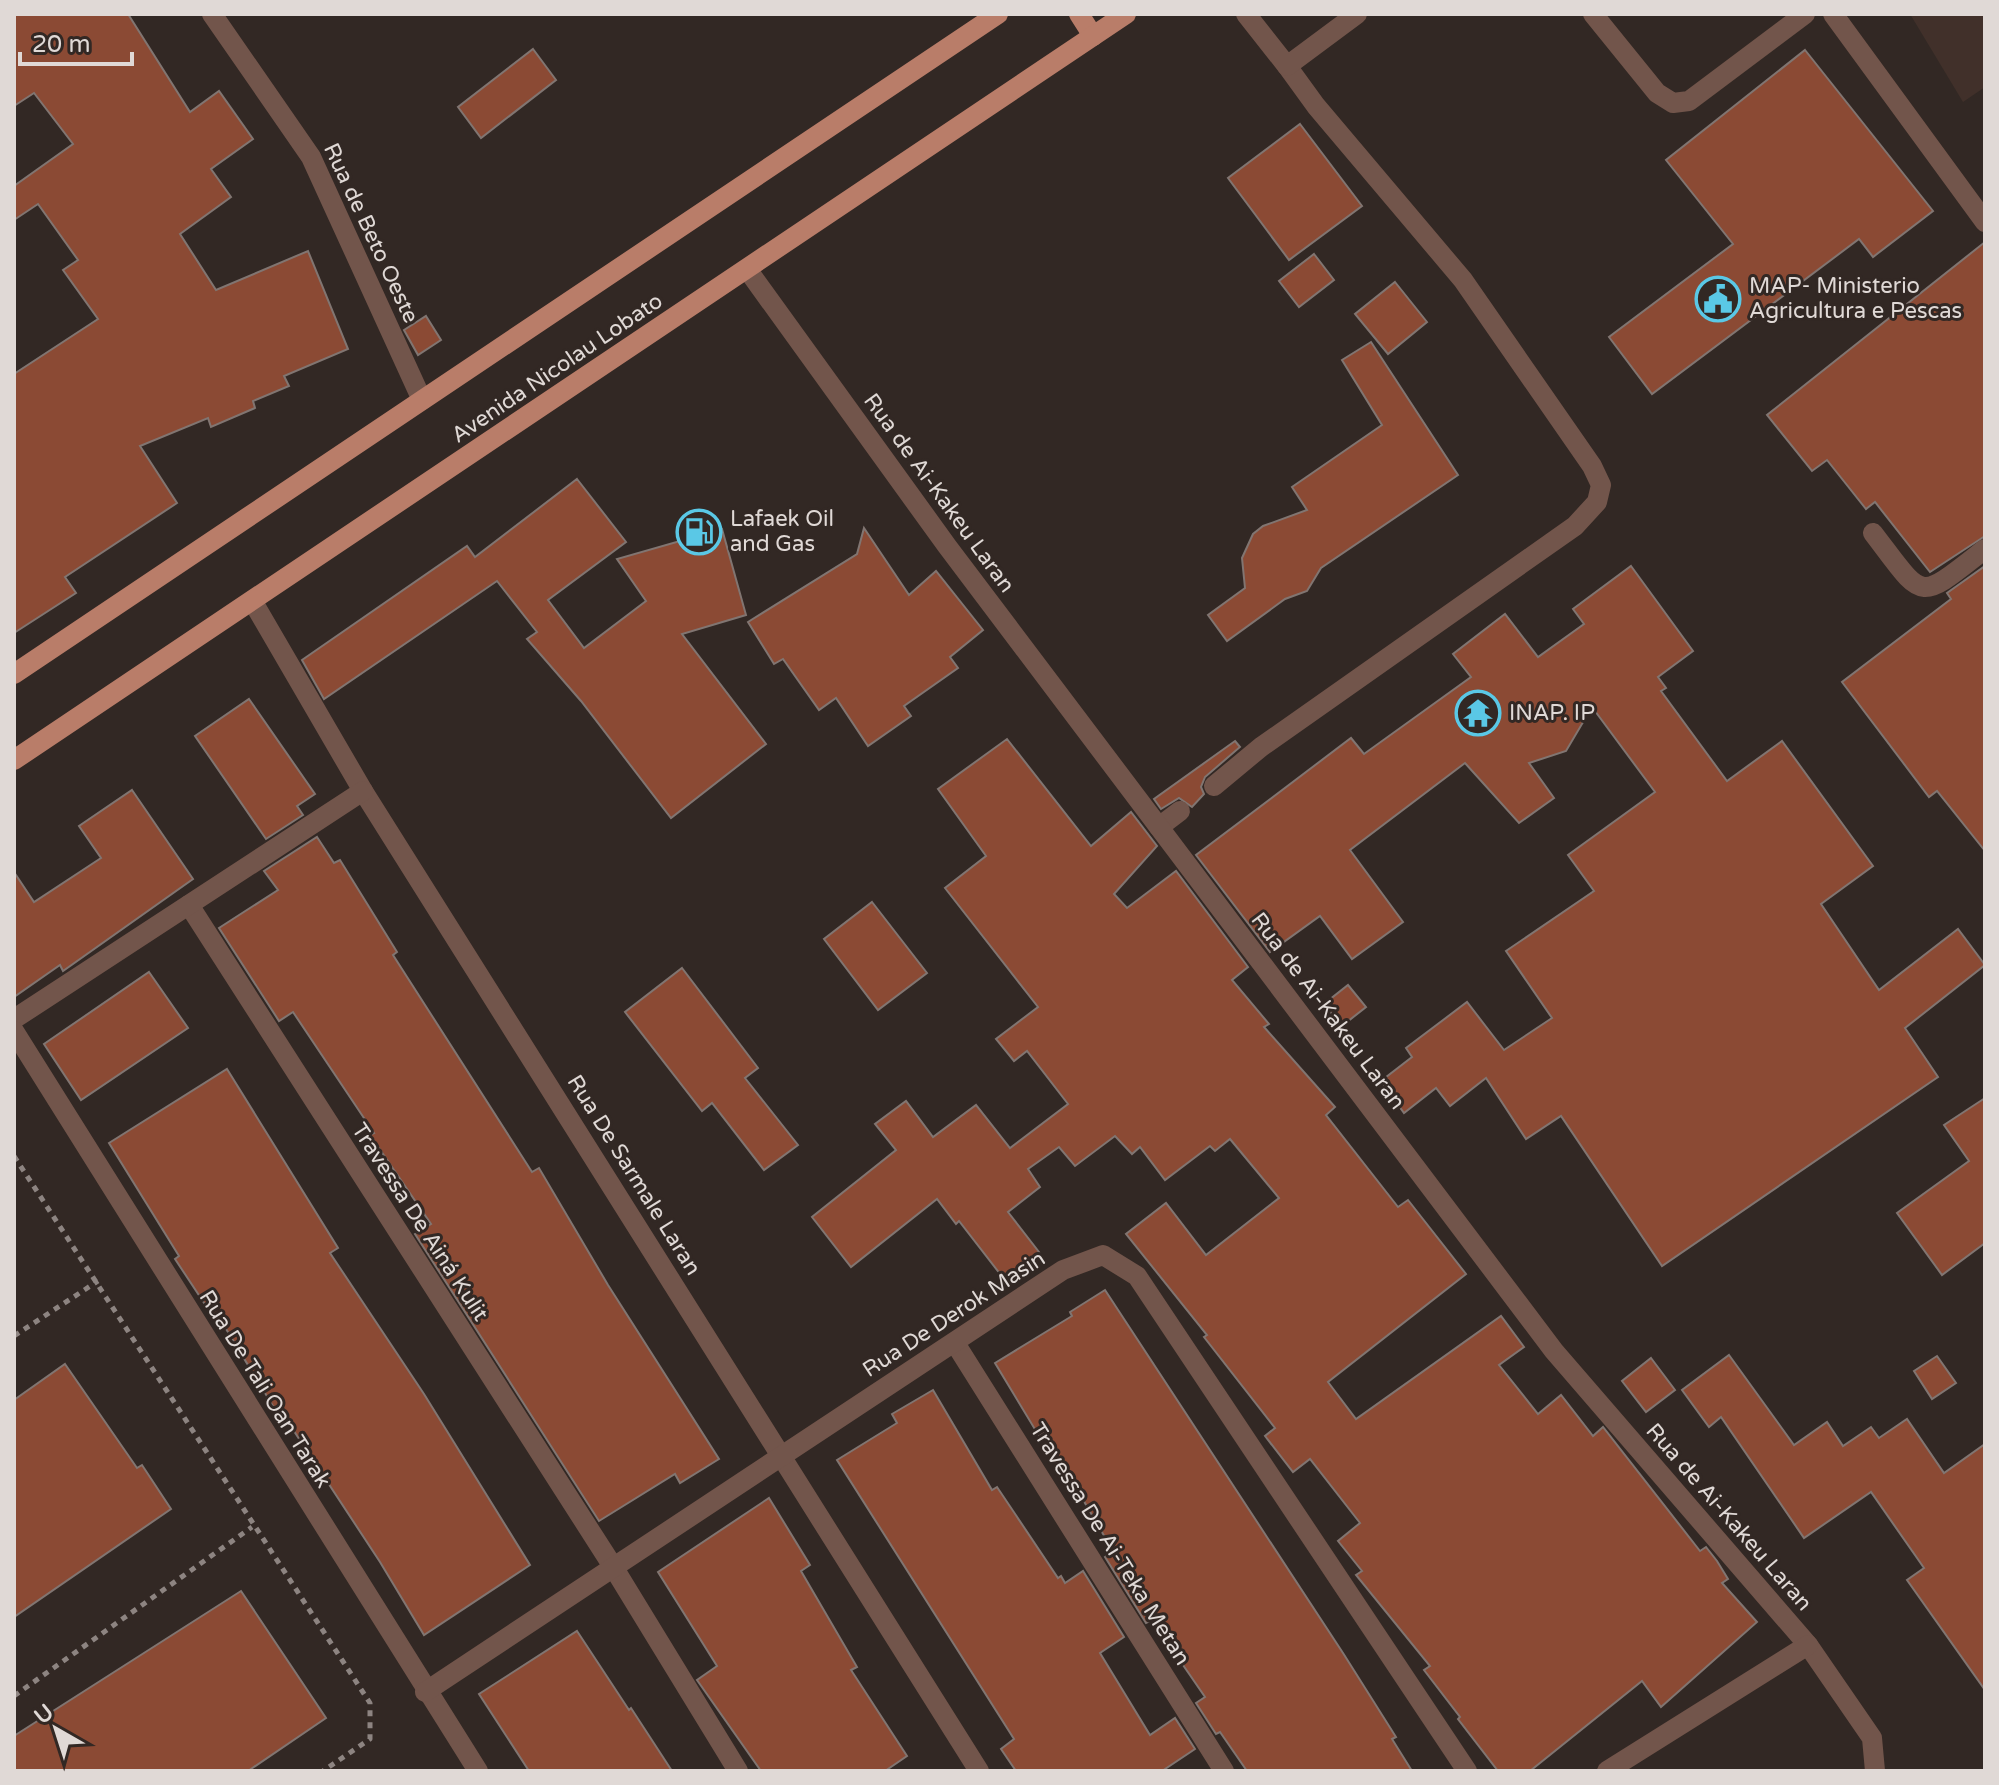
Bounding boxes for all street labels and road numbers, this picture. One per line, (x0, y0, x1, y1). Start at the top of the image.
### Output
street label: Rua de Beto Oeste (318, 139, 424, 327)
street label: Avenida Nicolau Lobato (447, 288, 667, 448)
street label: Rua de Ai-Kakeu Laran (858, 388, 1020, 598)
street label: Rua de Ai-Kakeu Laran (1246, 907, 1410, 1115)
street label: Rua De Sarmale Laran (562, 1070, 706, 1280)
street label: Travessa De Ainá Kulit (346, 1118, 494, 1326)
street label: Rua De Derok Masin (858, 1245, 1050, 1383)
street label: Rua De Tali Oan Tarak (194, 1285, 336, 1493)
street label: Travessa De Ai-Teka Metan (1024, 1418, 1196, 1670)
street label: Rua de Ai-Kakeu Laran (1641, 1418, 1817, 1616)

